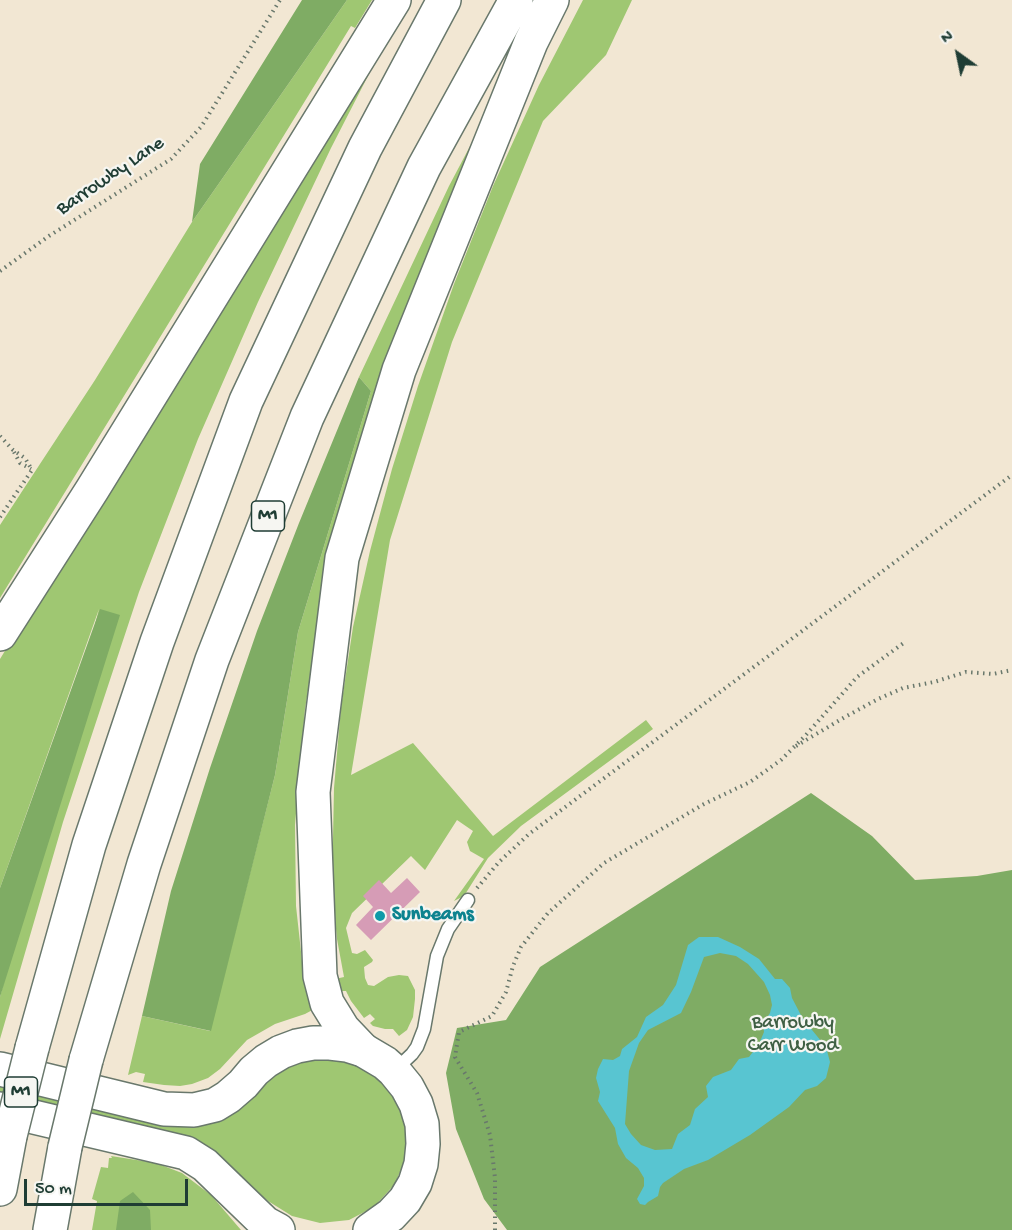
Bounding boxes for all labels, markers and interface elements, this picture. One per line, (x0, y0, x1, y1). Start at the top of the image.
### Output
north arrow (928, 24, 988, 84)
text: N (938, 28, 957, 49)
street label: Barrowby Lane (53, 132, 169, 222)
road number: M1 (252, 501, 284, 531)
place label: Sunbeams (392, 904, 474, 928)
marker: Sunbeams (373, 909, 387, 923)
park label: Barrowby Carr Wood (748, 1012, 838, 1059)
road number: M1 (4, 1077, 38, 1107)
scale bar (27, 1167, 190, 1205)
text: 50 m (35, 1179, 72, 1200)

